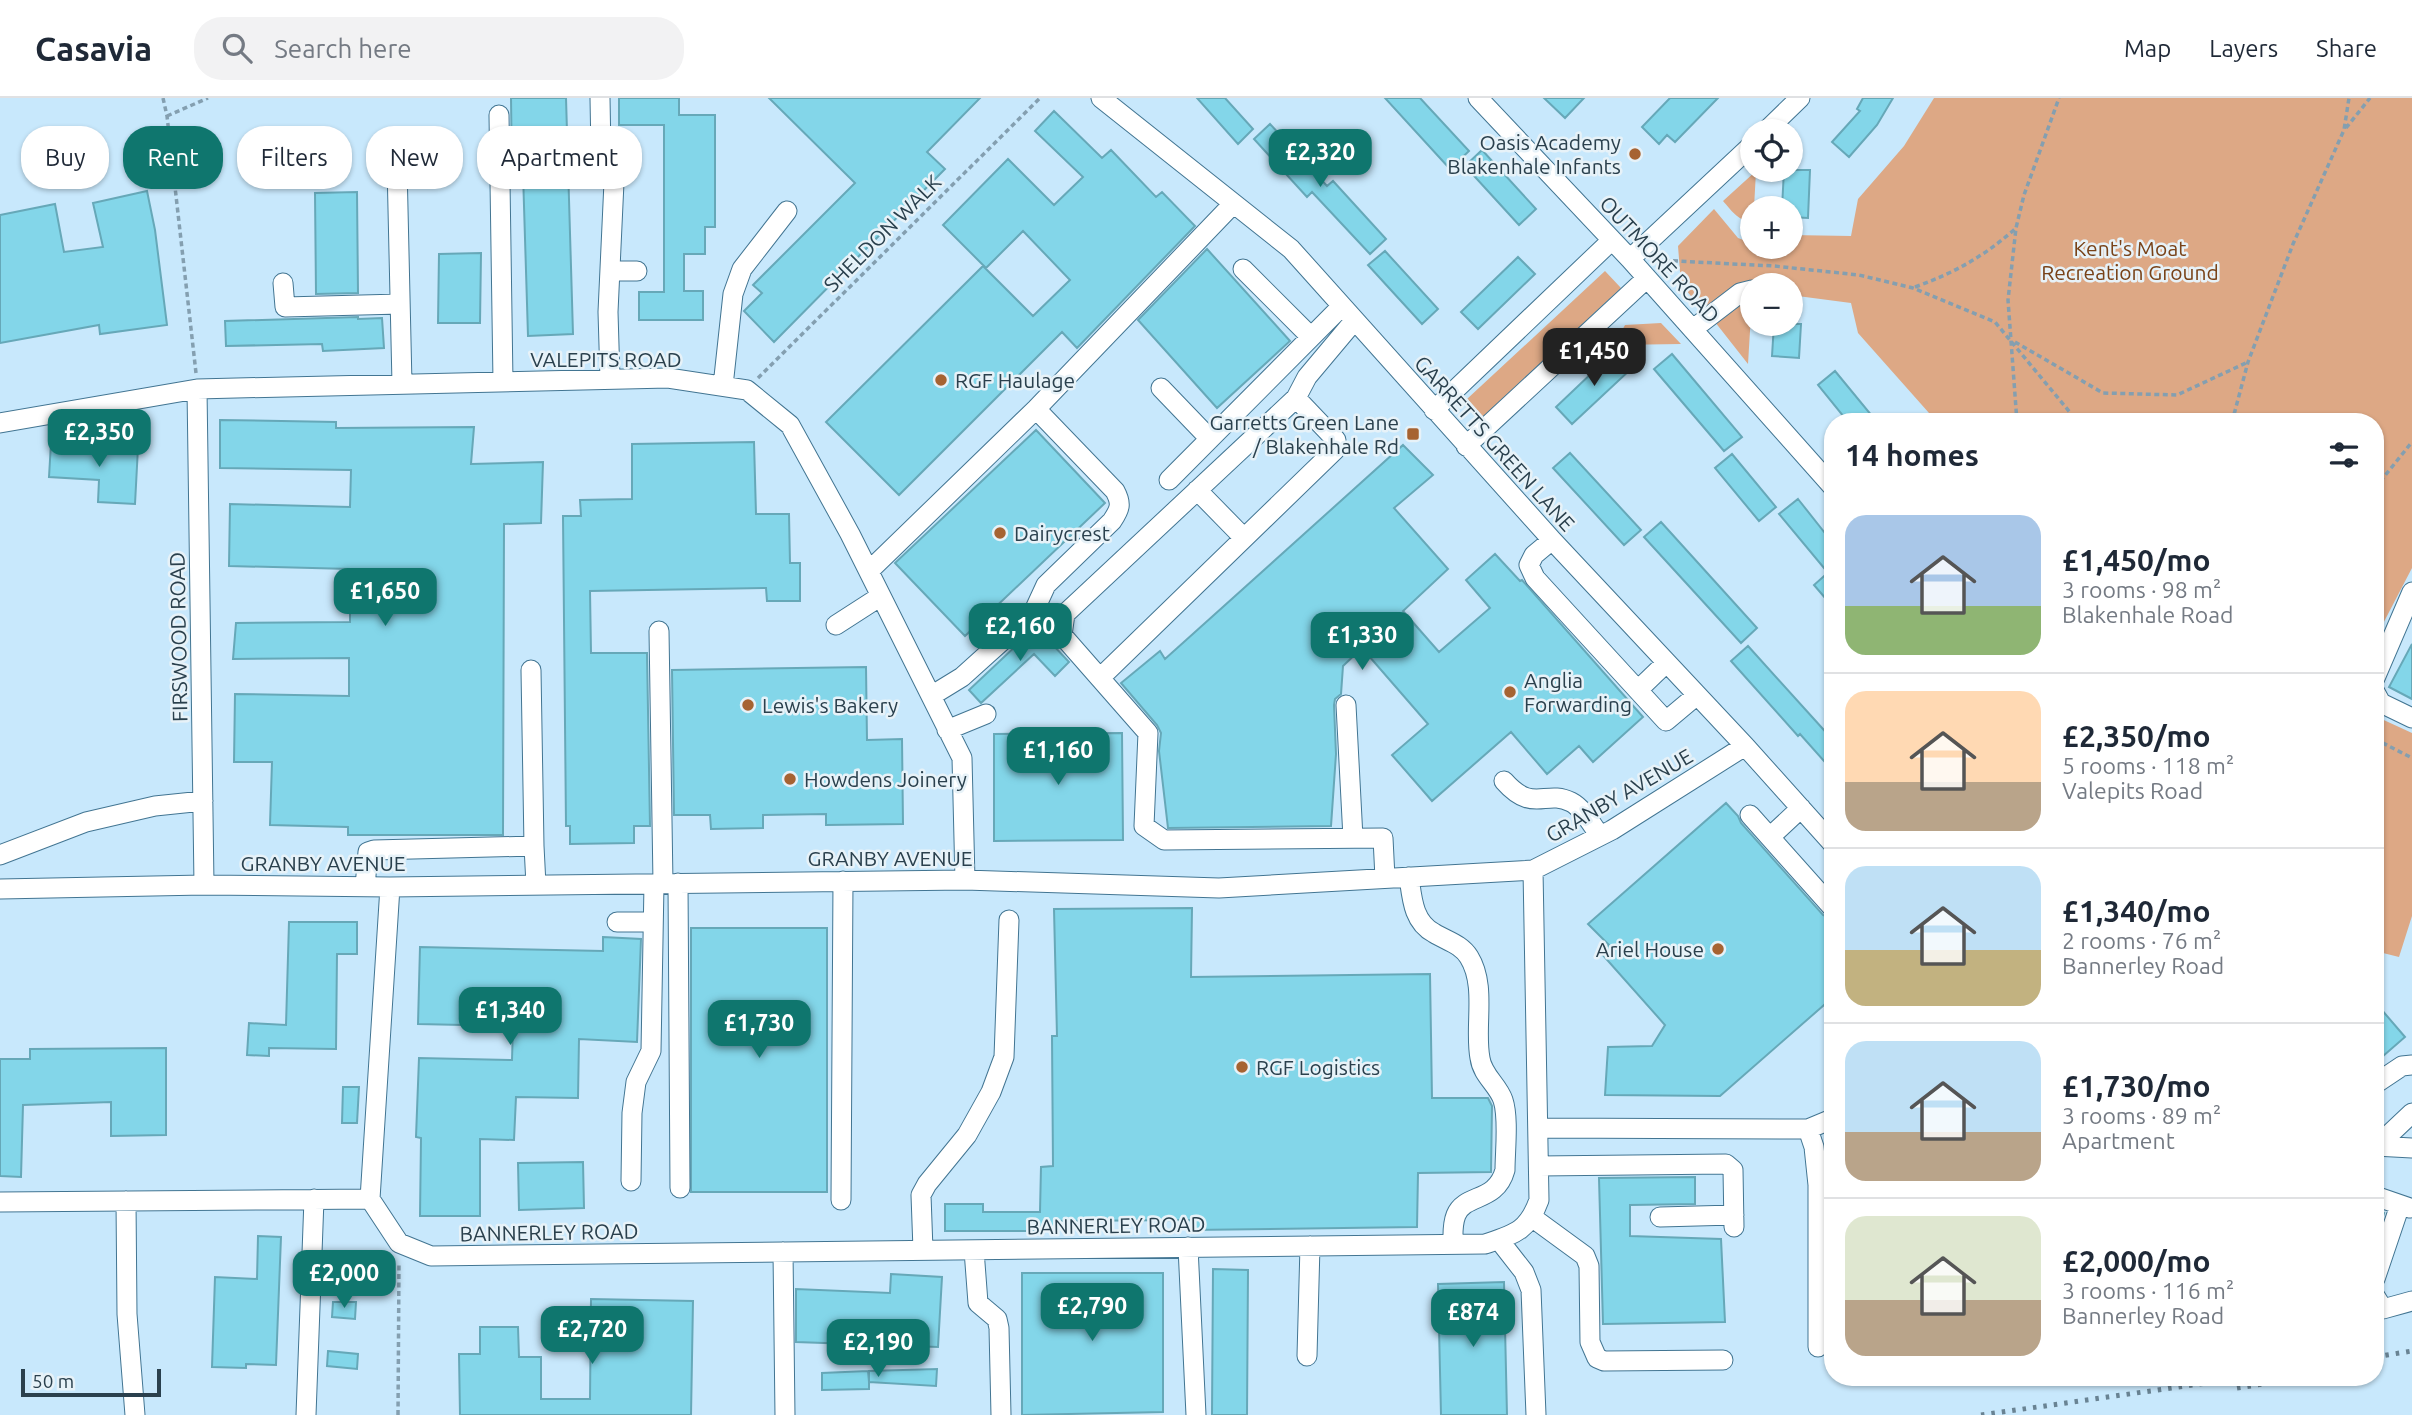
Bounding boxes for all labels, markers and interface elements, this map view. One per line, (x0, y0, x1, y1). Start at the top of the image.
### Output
search box (194, 17, 684, 80)
icon: search (218, 29, 256, 67)
text: Casavia (35, 30, 152, 67)
text: Search here (274, 34, 412, 63)
text: Map (2124, 35, 2171, 62)
text: Layers (2209, 35, 2278, 62)
text: Share (2316, 35, 2377, 62)
map controls (1740, 119, 1803, 336)
button: locate (1740, 119, 1803, 182)
chip: Buy (21, 126, 109, 189)
chip: Rent (123, 126, 223, 189)
chip: Filters (237, 126, 352, 189)
chip: New (366, 126, 463, 189)
chip: Apartment (477, 126, 642, 189)
pin: £2,320 (1263, 130, 1377, 189)
place label: Oasis Academy Blakenhale Infants (1447, 130, 1621, 178)
text: £2,320 (1285, 139, 1355, 164)
marker: Oasis Academy Blakenhale Infants (1627, 146, 1643, 162)
street label: SHELDON WALK (819, 169, 946, 296)
street label: OUTMORE ROAD (1595, 191, 1725, 327)
button: + (1740, 196, 1803, 259)
park label: Kent's Moat Recreation Ground (2041, 236, 2219, 284)
button: − (1740, 273, 1803, 336)
pin: £1,450 (1537, 328, 1651, 388)
text: £1,450 (1559, 338, 1629, 363)
street label: VALEPITS ROAD (530, 347, 682, 371)
street label: GARRETTS GREEN LANE (1410, 351, 1580, 535)
place label: RGF Haulage (955, 368, 1075, 392)
marker: RGF Haulage (933, 372, 949, 388)
pin: £2,350 (42, 410, 156, 469)
place label: Garretts Green Lane / Blakenhale Rd (1209, 410, 1399, 458)
text: £2,350 (64, 419, 134, 444)
marker: Garretts Green Lane / Blakenhale Rd (1405, 426, 1421, 442)
icon: filters (2325, 436, 2363, 474)
text: 14 homes (1845, 438, 1979, 472)
place label: Dairycrest (1014, 521, 1110, 545)
marker: Dairycrest (992, 525, 1008, 541)
icon: home (1901, 543, 1985, 627)
text: £1,450/mo (2062, 543, 2211, 577)
street label: FIRSWOOD ROAD (165, 552, 191, 722)
pin: £1,650 (328, 568, 442, 628)
text: 3 rooms · 98 m² (2062, 577, 2221, 602)
text: £1,650 (350, 578, 420, 603)
text: Blakenhale Road (2062, 602, 2234, 627)
pin: £2,160 (963, 603, 1077, 663)
pin: £1,330 (1305, 612, 1419, 672)
text: £2,160 (985, 613, 1055, 638)
text: £1,330 (1327, 622, 1397, 647)
place label: Anglia Forwarding (1524, 668, 1632, 716)
marker: Anglia Forwarding (1502, 684, 1518, 700)
place label: Lewis's Bakery (762, 693, 898, 717)
marker: Lewis's Bakery (740, 697, 756, 713)
icon: home (1901, 719, 1985, 803)
text: £2,350/mo (2062, 719, 2211, 753)
pin: £1,160 (1001, 728, 1115, 787)
text: £1,160 (1023, 737, 1093, 762)
street label: GRANBY AVENUE (1542, 743, 1696, 847)
text: 5 rooms · 118 m² (2062, 753, 2234, 778)
place label: Howdens Joinery (804, 767, 967, 791)
marker: Howdens Joinery (782, 771, 798, 787)
text: Valepits Road (2062, 778, 2203, 803)
street label: GRANBY AVENUE (807, 846, 973, 870)
street label: GRANBY AVENUE (240, 851, 406, 875)
icon: home (1901, 894, 1985, 978)
text: £1,340/mo (2062, 894, 2211, 928)
text: 2 rooms · 76 m² (2062, 928, 2221, 953)
place label: Ariel House (1596, 937, 1704, 961)
marker: Ariel House (1710, 941, 1726, 957)
text: Bannerley Road (2062, 953, 2224, 978)
pin: £1,340 (453, 988, 567, 1047)
text: £1,340 (475, 997, 545, 1022)
pin: £1,730 (702, 1000, 816, 1060)
text: £1,730 (724, 1010, 794, 1035)
place label: RGF Logistics (1256, 1055, 1380, 1079)
marker: RGF Logistics (1234, 1059, 1250, 1075)
icon: home (1901, 1069, 1985, 1153)
text: £1,730/mo (2062, 1069, 2211, 1103)
text: 3 rooms · 89 m² (2062, 1103, 2221, 1128)
text: Apartment (2062, 1128, 2175, 1153)
street label: BANNERLEY ROAD (1026, 1211, 1206, 1239)
street label: BANNERLEY ROAD (459, 1218, 639, 1246)
icon: home (1901, 1244, 1985, 1328)
text: £2,000/mo (2062, 1244, 2211, 1278)
pin: £2,000 (287, 1250, 401, 1310)
text: £2,000 (309, 1260, 379, 1285)
text: 3 rooms · 116 m² (2062, 1278, 2234, 1303)
pin: £2,790 (1035, 1284, 1149, 1343)
pin: £874 (1432, 1290, 1514, 1349)
text: £2,790 (1057, 1293, 1127, 1318)
text: £874 (1447, 1299, 1499, 1324)
text: Bannerley Road (2062, 1303, 2224, 1328)
pin: £2,720 (535, 1306, 649, 1366)
text: £2,720 (557, 1316, 627, 1341)
pin: £2,190 (821, 1320, 935, 1379)
text: £2,190 (843, 1329, 913, 1354)
scale bar (21, 1366, 161, 1398)
text: 50 m (32, 1370, 74, 1392)

